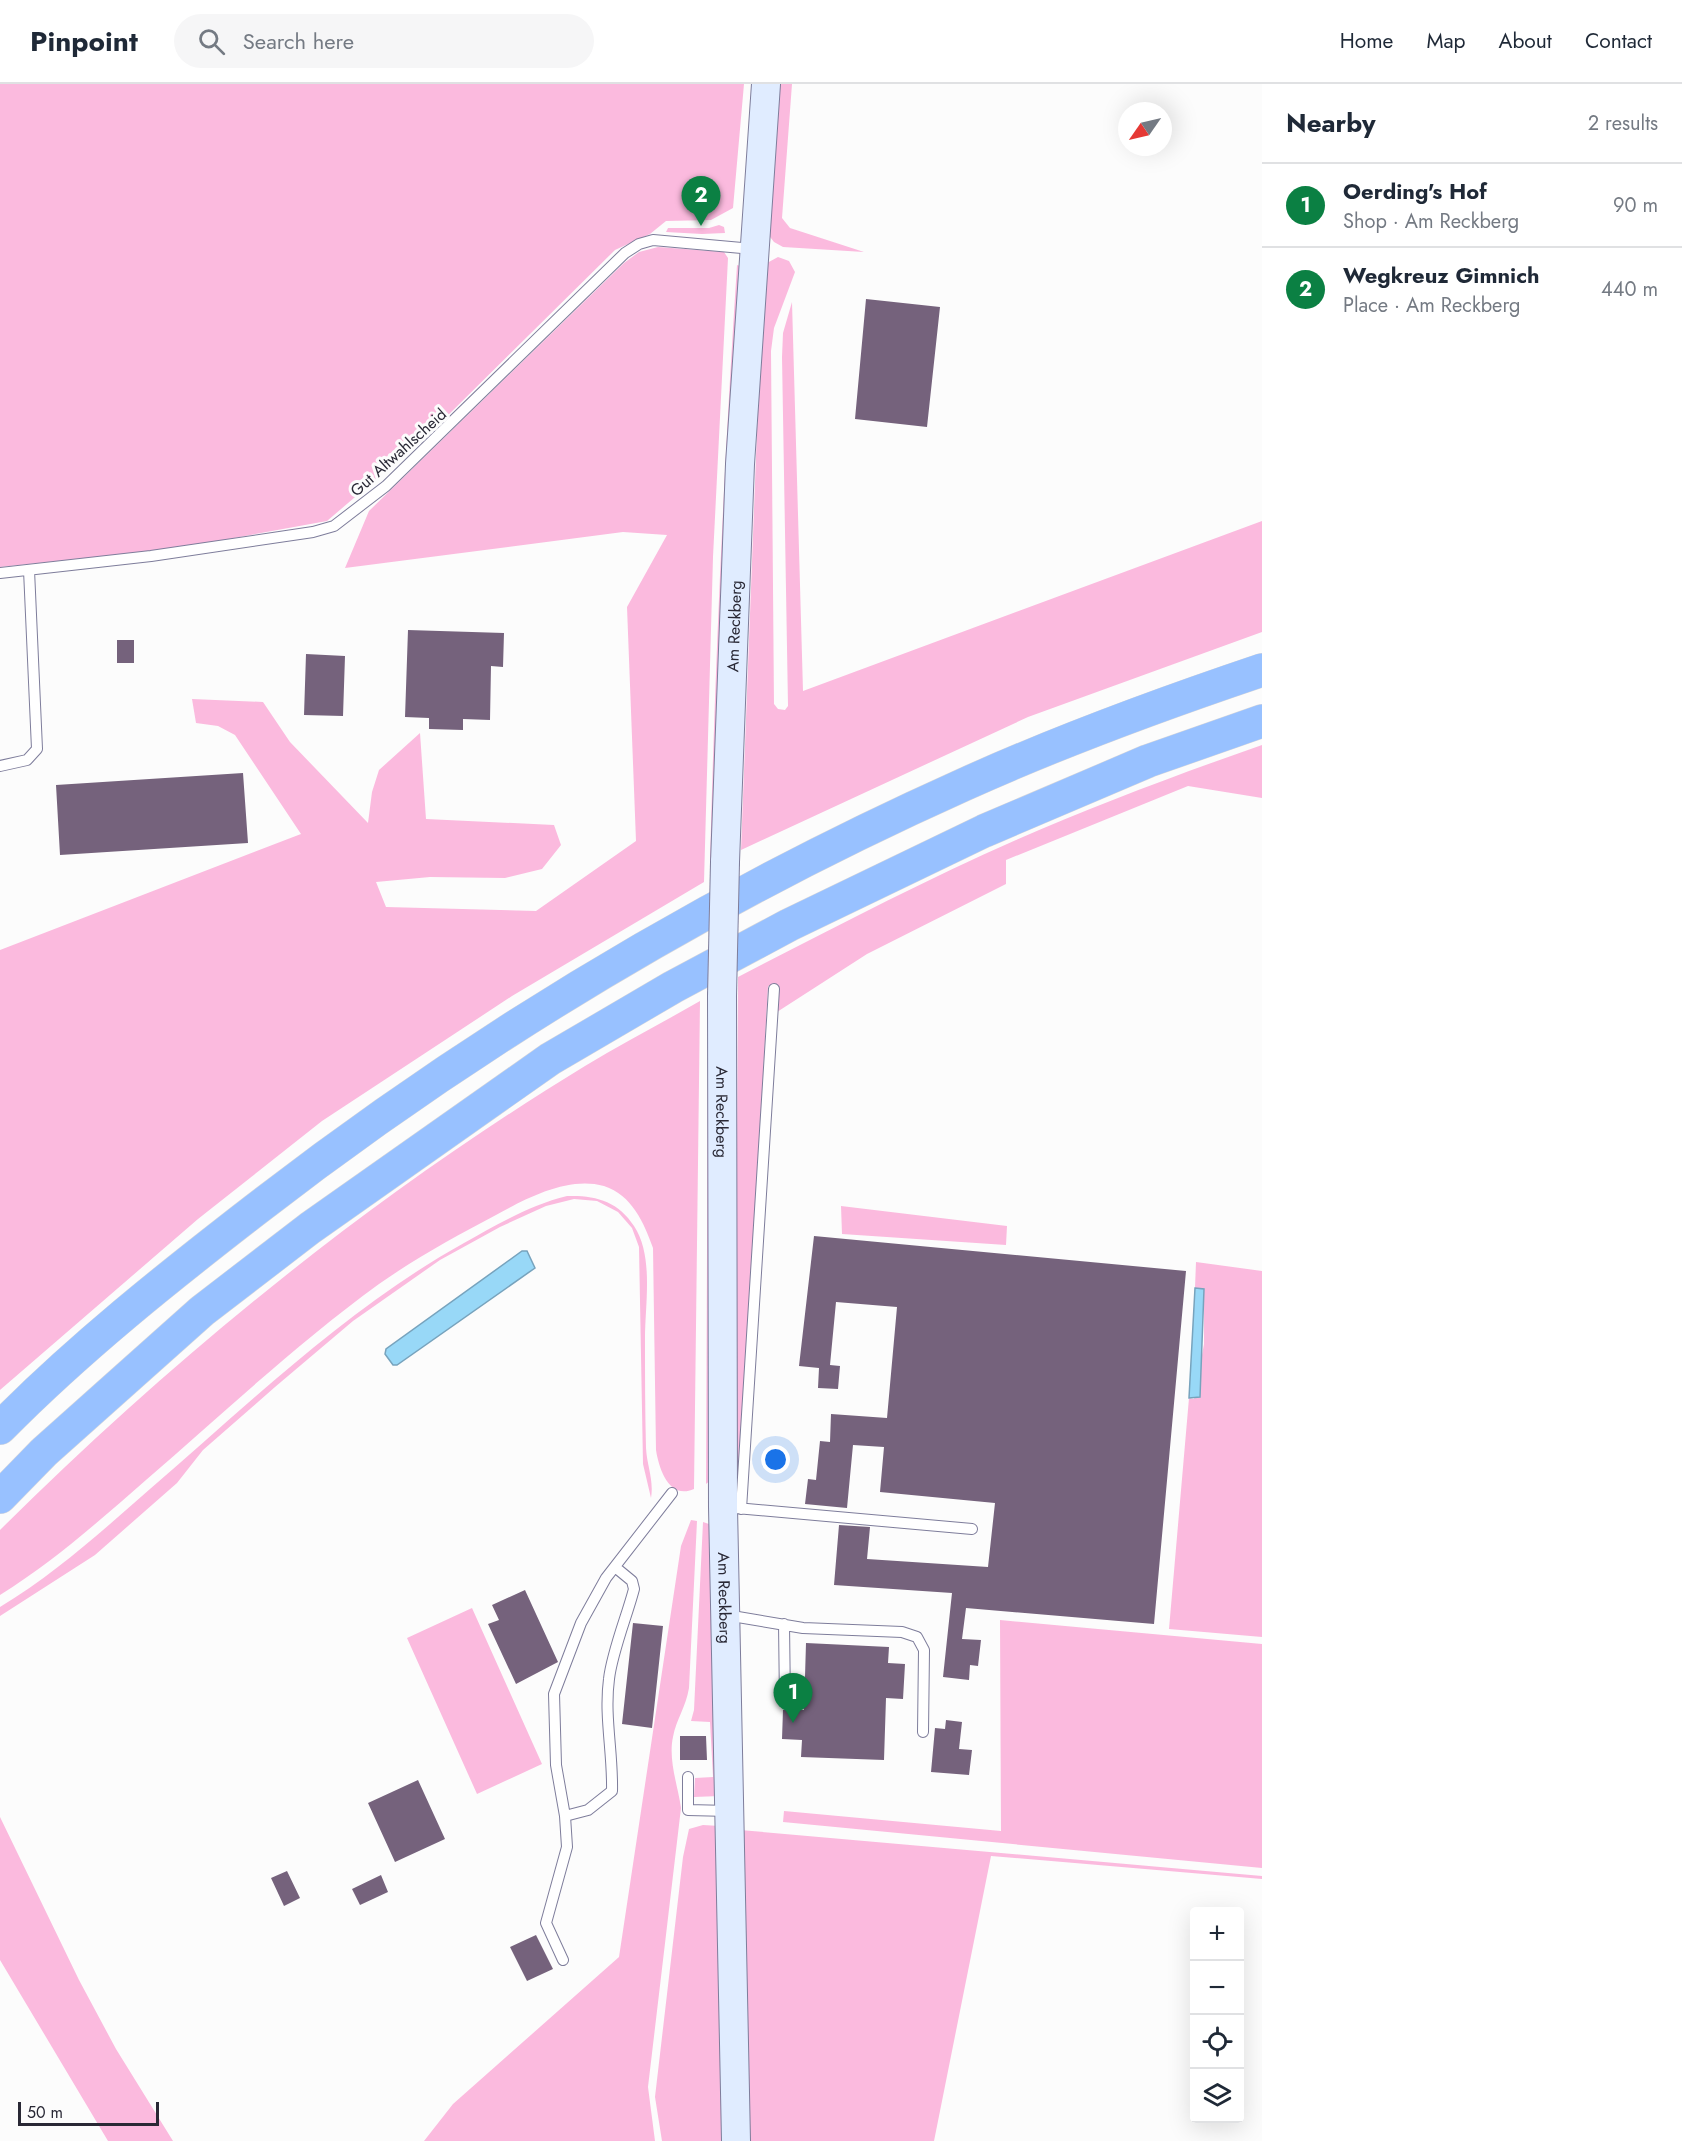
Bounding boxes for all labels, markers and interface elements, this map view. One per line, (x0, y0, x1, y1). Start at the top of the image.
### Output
search box (174, 14, 594, 68)
text: Pinpoint (30, 21, 138, 62)
icon: search (195, 25, 228, 58)
text: Search here (243, 25, 354, 57)
text: Home (1340, 26, 1393, 56)
text: Map (1426, 26, 1466, 56)
text: About (1499, 26, 1552, 56)
text: Contact (1585, 26, 1652, 56)
north arrow (1118, 102, 1172, 156)
text: Nearby (1286, 104, 1375, 142)
text: 2 results (1588, 109, 1658, 138)
text: Oerding's Hof (1343, 175, 1487, 207)
pin: 2 (682, 176, 720, 226)
text: 1 (1300, 191, 1311, 220)
text: 90 m (1613, 191, 1658, 220)
text: Shop · Am Reckberg (1343, 207, 1519, 236)
text: Wegkreuz Gimnich (1343, 259, 1540, 291)
text: 2 (1299, 275, 1312, 304)
text: 440 m (1601, 275, 1658, 304)
text: Place · Am Reckberg (1343, 291, 1520, 320)
street label: Gut Altwahlscheid (345, 403, 451, 502)
street label: Am Reckberg (721, 580, 748, 672)
street label: Am Reckberg (710, 1066, 733, 1158)
your location (761, 1445, 790, 1474)
street label: Am Reckberg (712, 1552, 737, 1644)
pin: 1 (774, 1674, 812, 1723)
map controls (1190, 1907, 1244, 2123)
button: + (1190, 1907, 1244, 1961)
button: − (1190, 1961, 1244, 2015)
button: locate (1190, 2015, 1244, 2069)
button: layers (1190, 2069, 1244, 2123)
scale bar (18, 2099, 159, 2126)
text: 50 m (27, 2101, 63, 2124)

